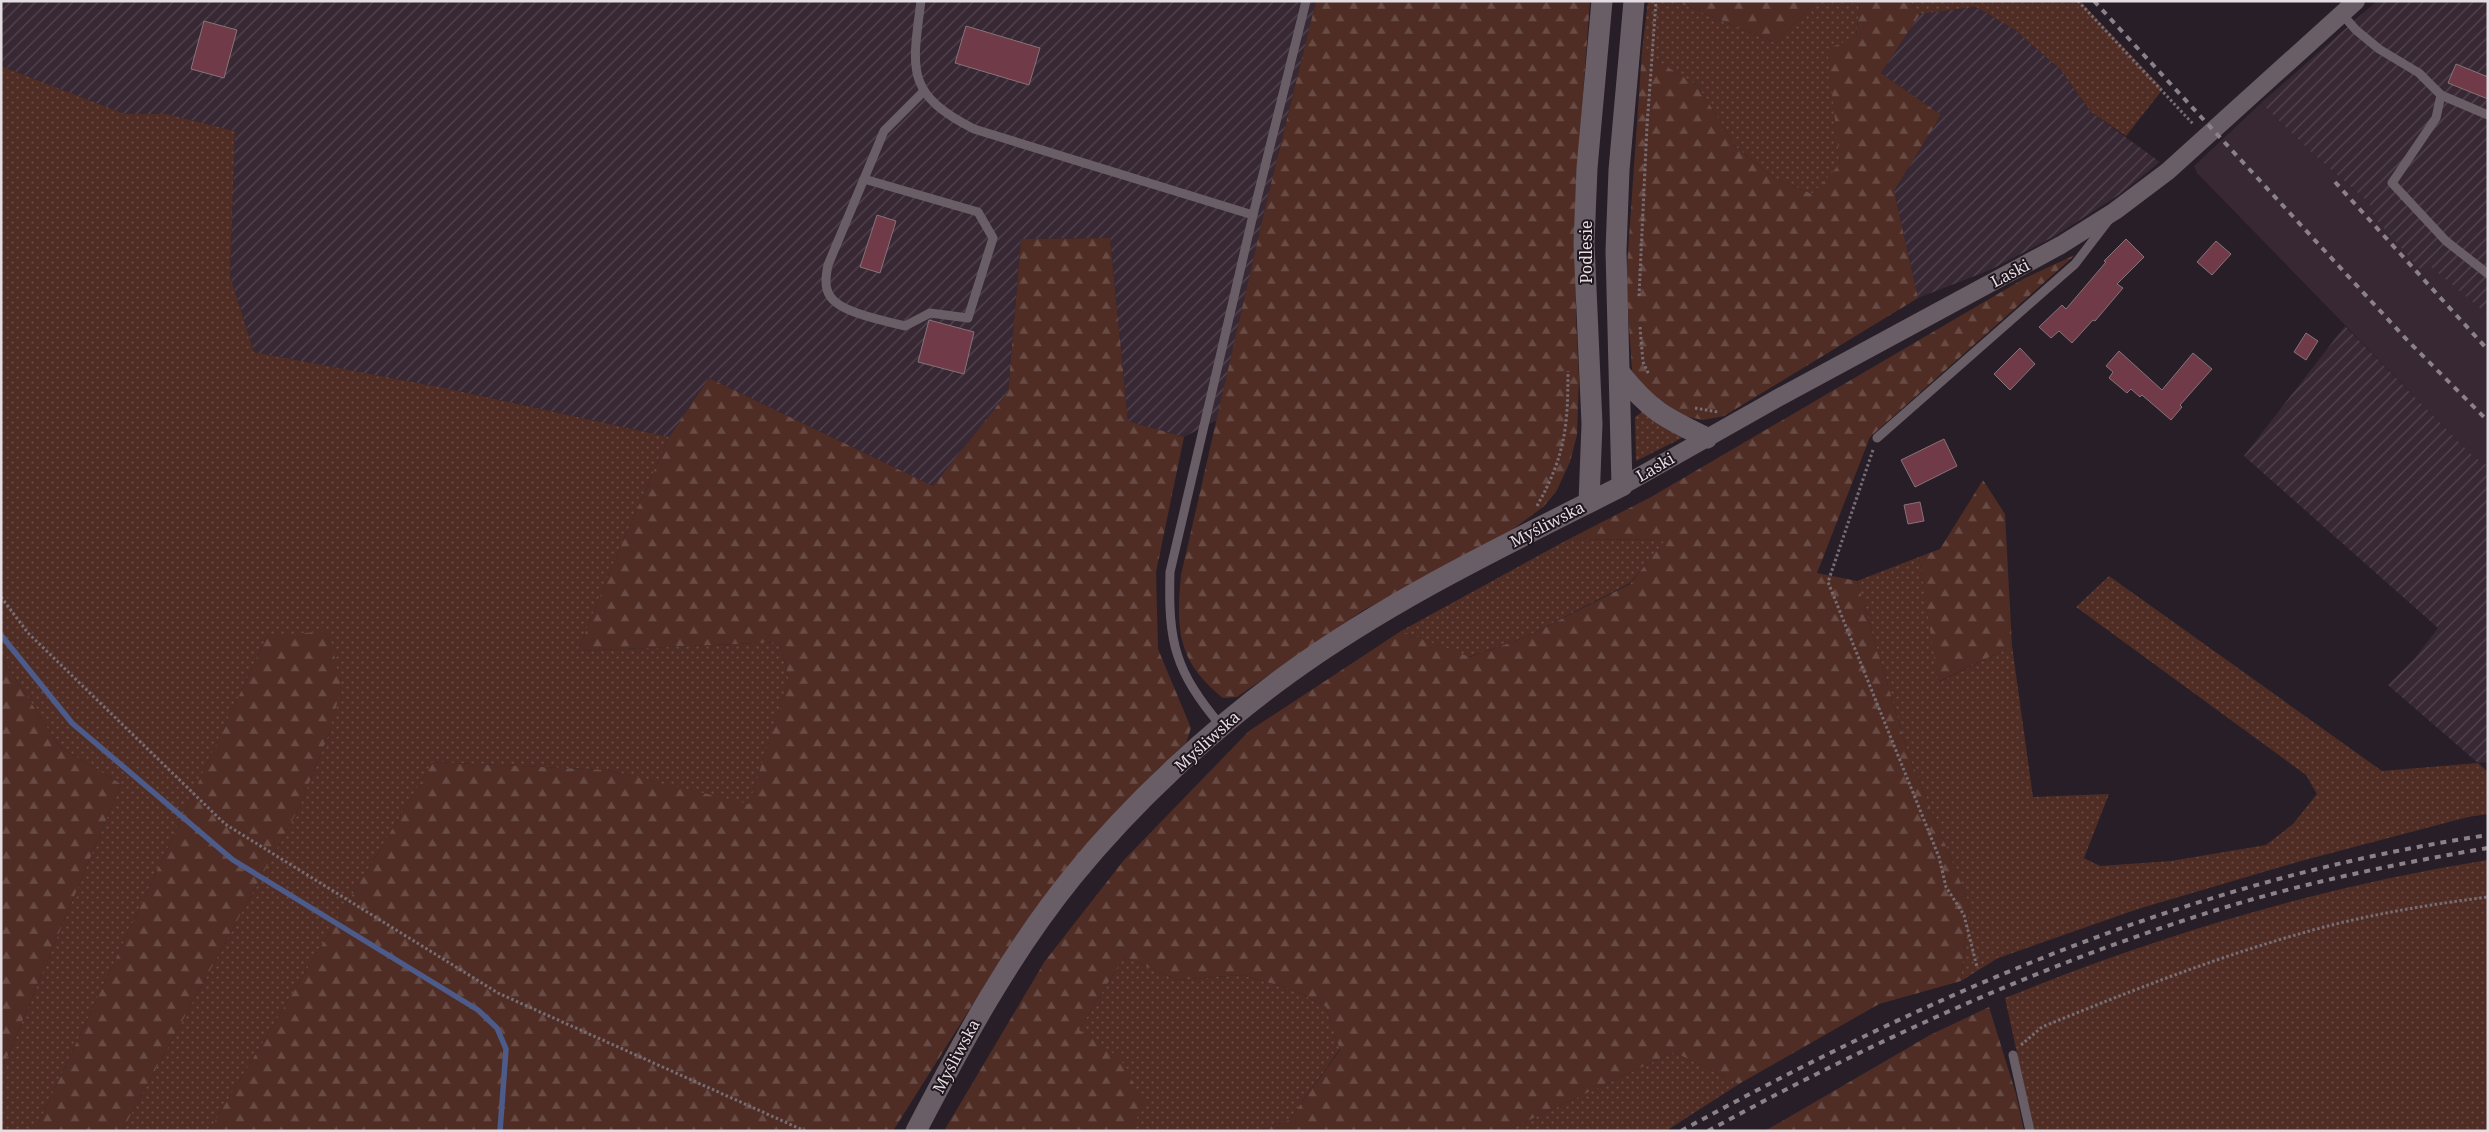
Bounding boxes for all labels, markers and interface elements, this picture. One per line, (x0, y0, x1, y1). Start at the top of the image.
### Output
street label: Podlesie (1575, 220, 1597, 284)
street label: Laski (1987, 254, 2033, 292)
street label: Laski (1632, 447, 1678, 487)
street label: Myśliwska (1506, 496, 1588, 552)
street label: Myśliwska (1170, 706, 1244, 776)
street label: Myśliwska (927, 1015, 985, 1097)

